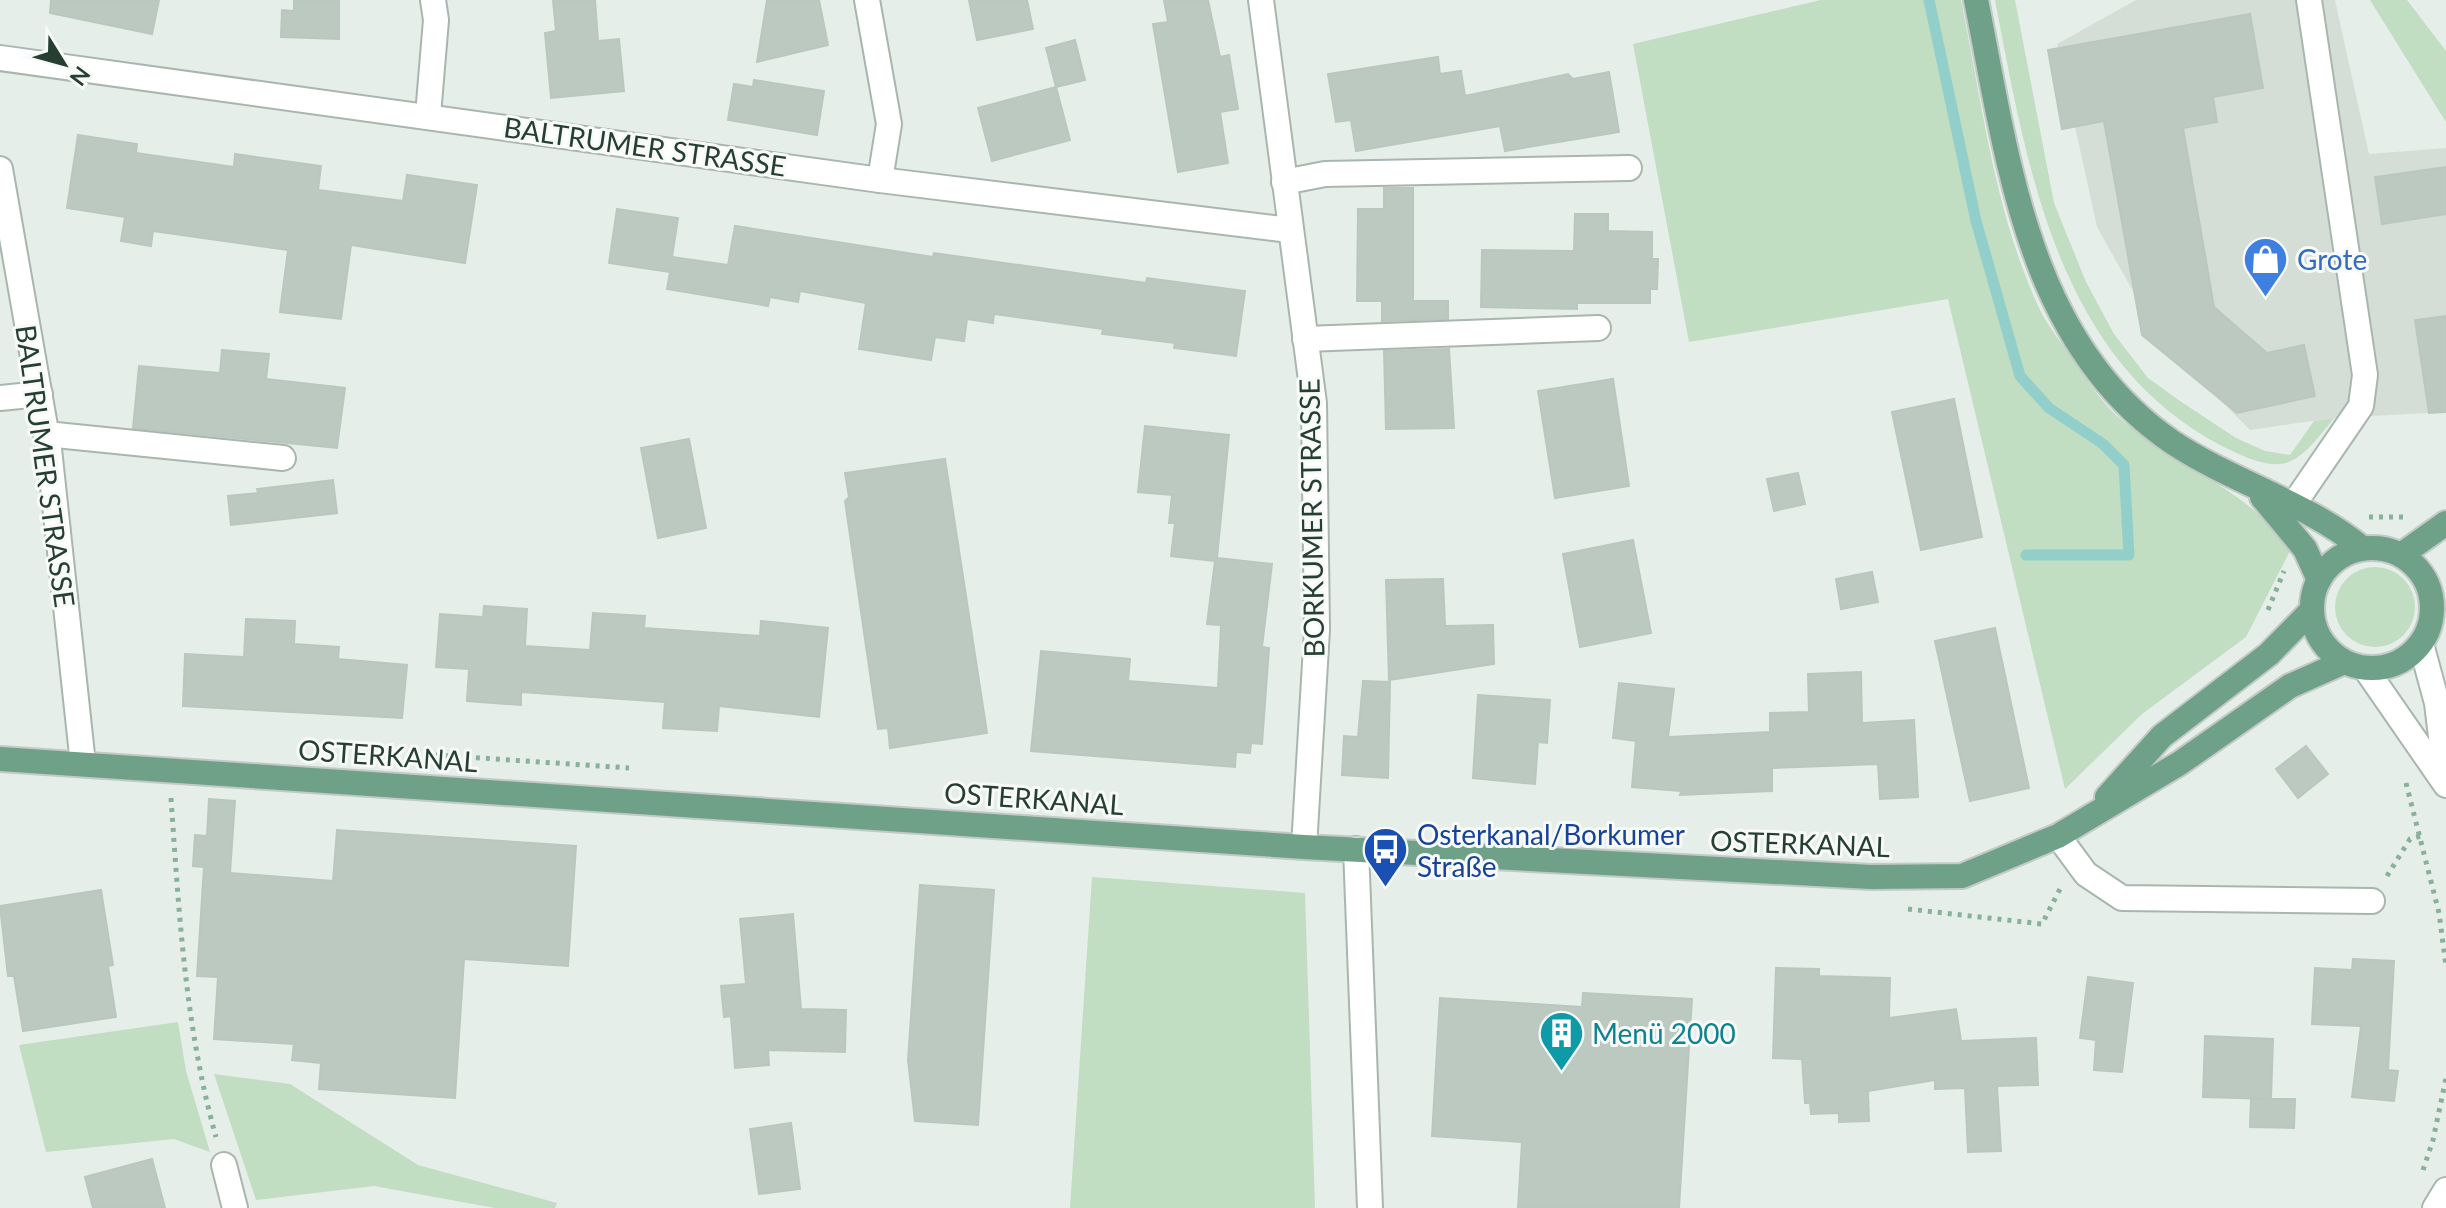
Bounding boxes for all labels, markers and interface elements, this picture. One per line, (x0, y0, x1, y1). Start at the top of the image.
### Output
north arrow (24, 24, 104, 104)
text: N (64, 61, 96, 91)
street label: BALTRUMER STRASSE (502, 109, 788, 183)
shop icon: Grote (2242, 235, 2290, 298)
place label: Grote (2297, 242, 2367, 276)
street label: BALTRUMER STRASSE (9, 323, 83, 609)
street label: BORKUMER STRASSE (1292, 378, 1330, 658)
street label: OSTERKANAL (297, 732, 479, 778)
street label: OSTERKANAL (943, 775, 1125, 821)
place label: Osterkanal/Borkumer Straße (1417, 817, 1685, 883)
street label: OSTERKANAL (1709, 823, 1891, 863)
bus stop icon: Osterkanal/Borkumer Straße (1362, 826, 1410, 889)
building icon: Menü 2000 (1537, 1009, 1585, 1072)
place label: Menü 2000 (1592, 1016, 1736, 1050)

